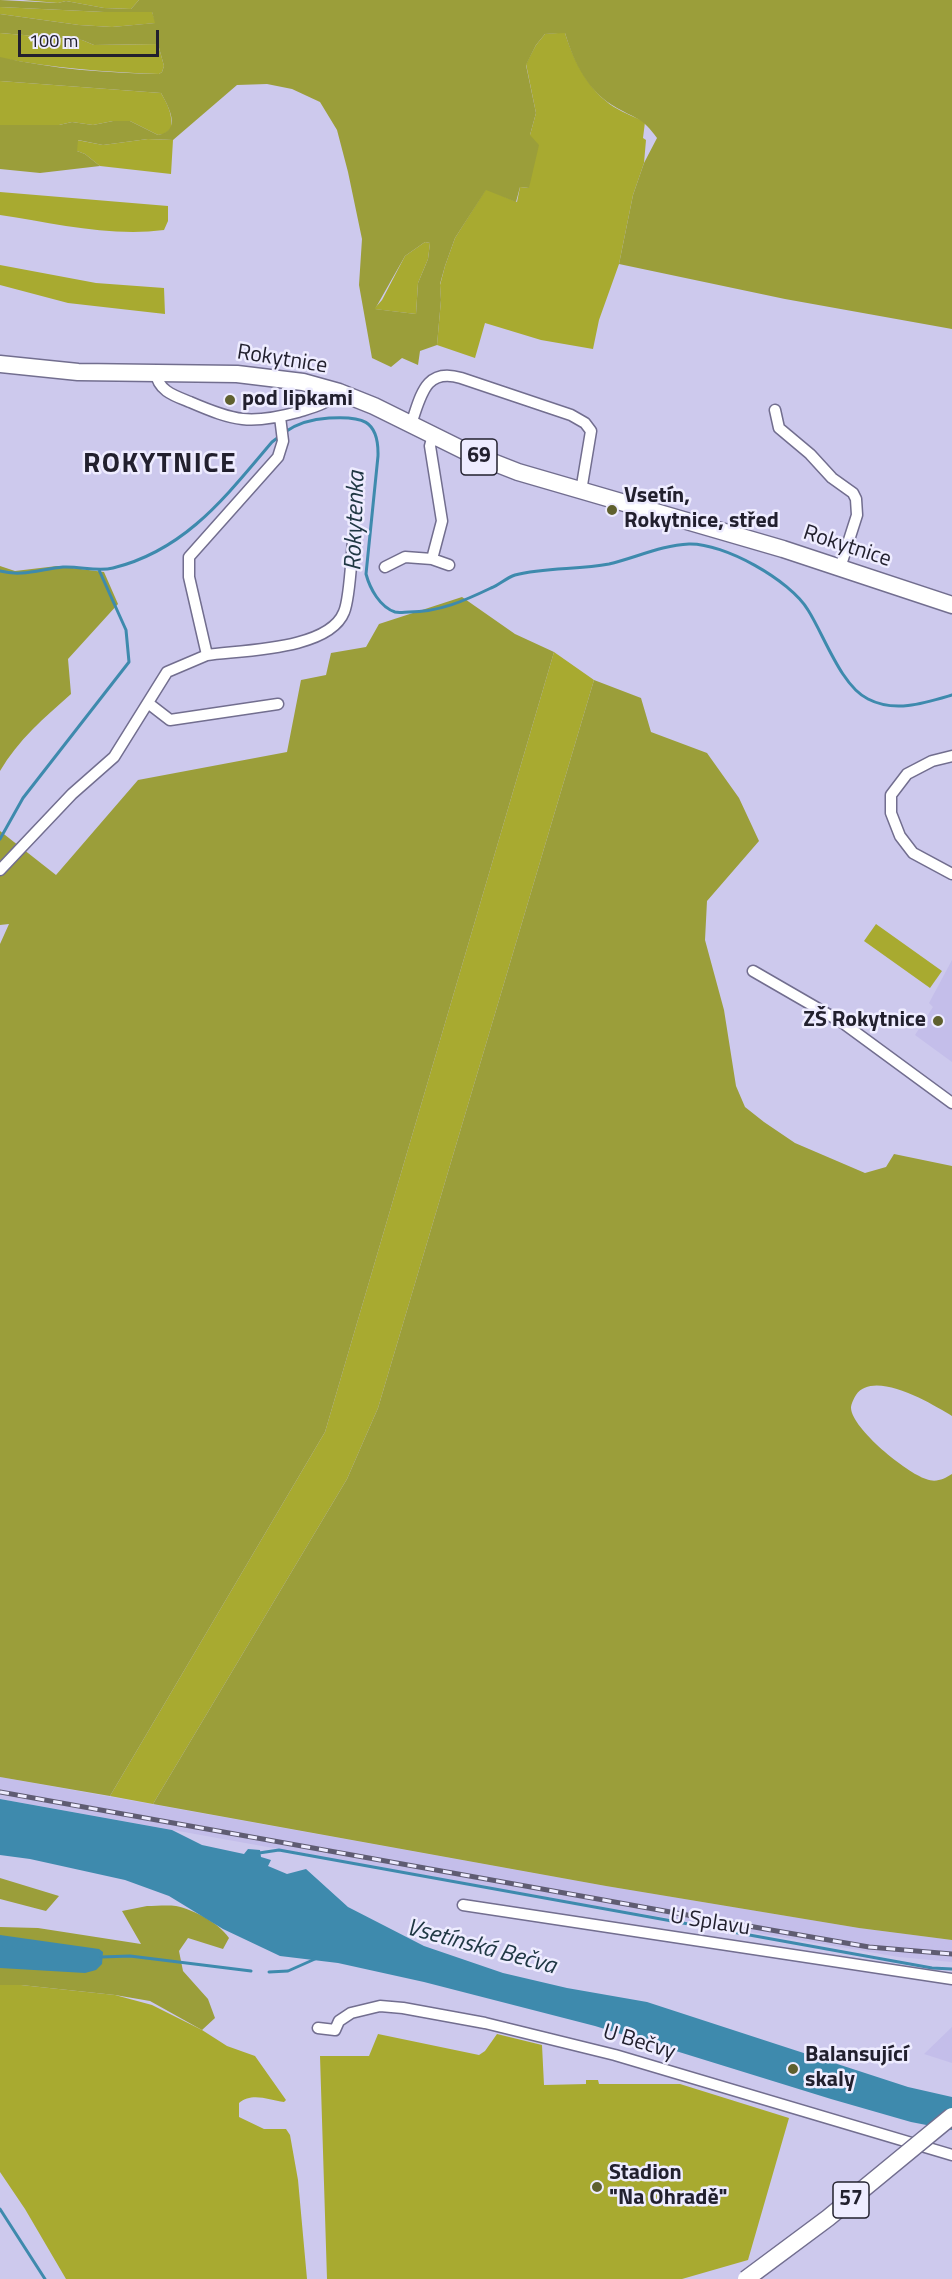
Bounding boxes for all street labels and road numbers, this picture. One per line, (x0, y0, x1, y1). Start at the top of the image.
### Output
street label: Rokytnice (235, 340, 329, 380)
road number: 69 (461, 439, 497, 475)
street label: Rokytnice (800, 520, 894, 574)
street label: U Splavu (668, 1904, 752, 1942)
street label: U Bečvy (600, 2019, 678, 2067)
road number: 57 (833, 2182, 869, 2218)

